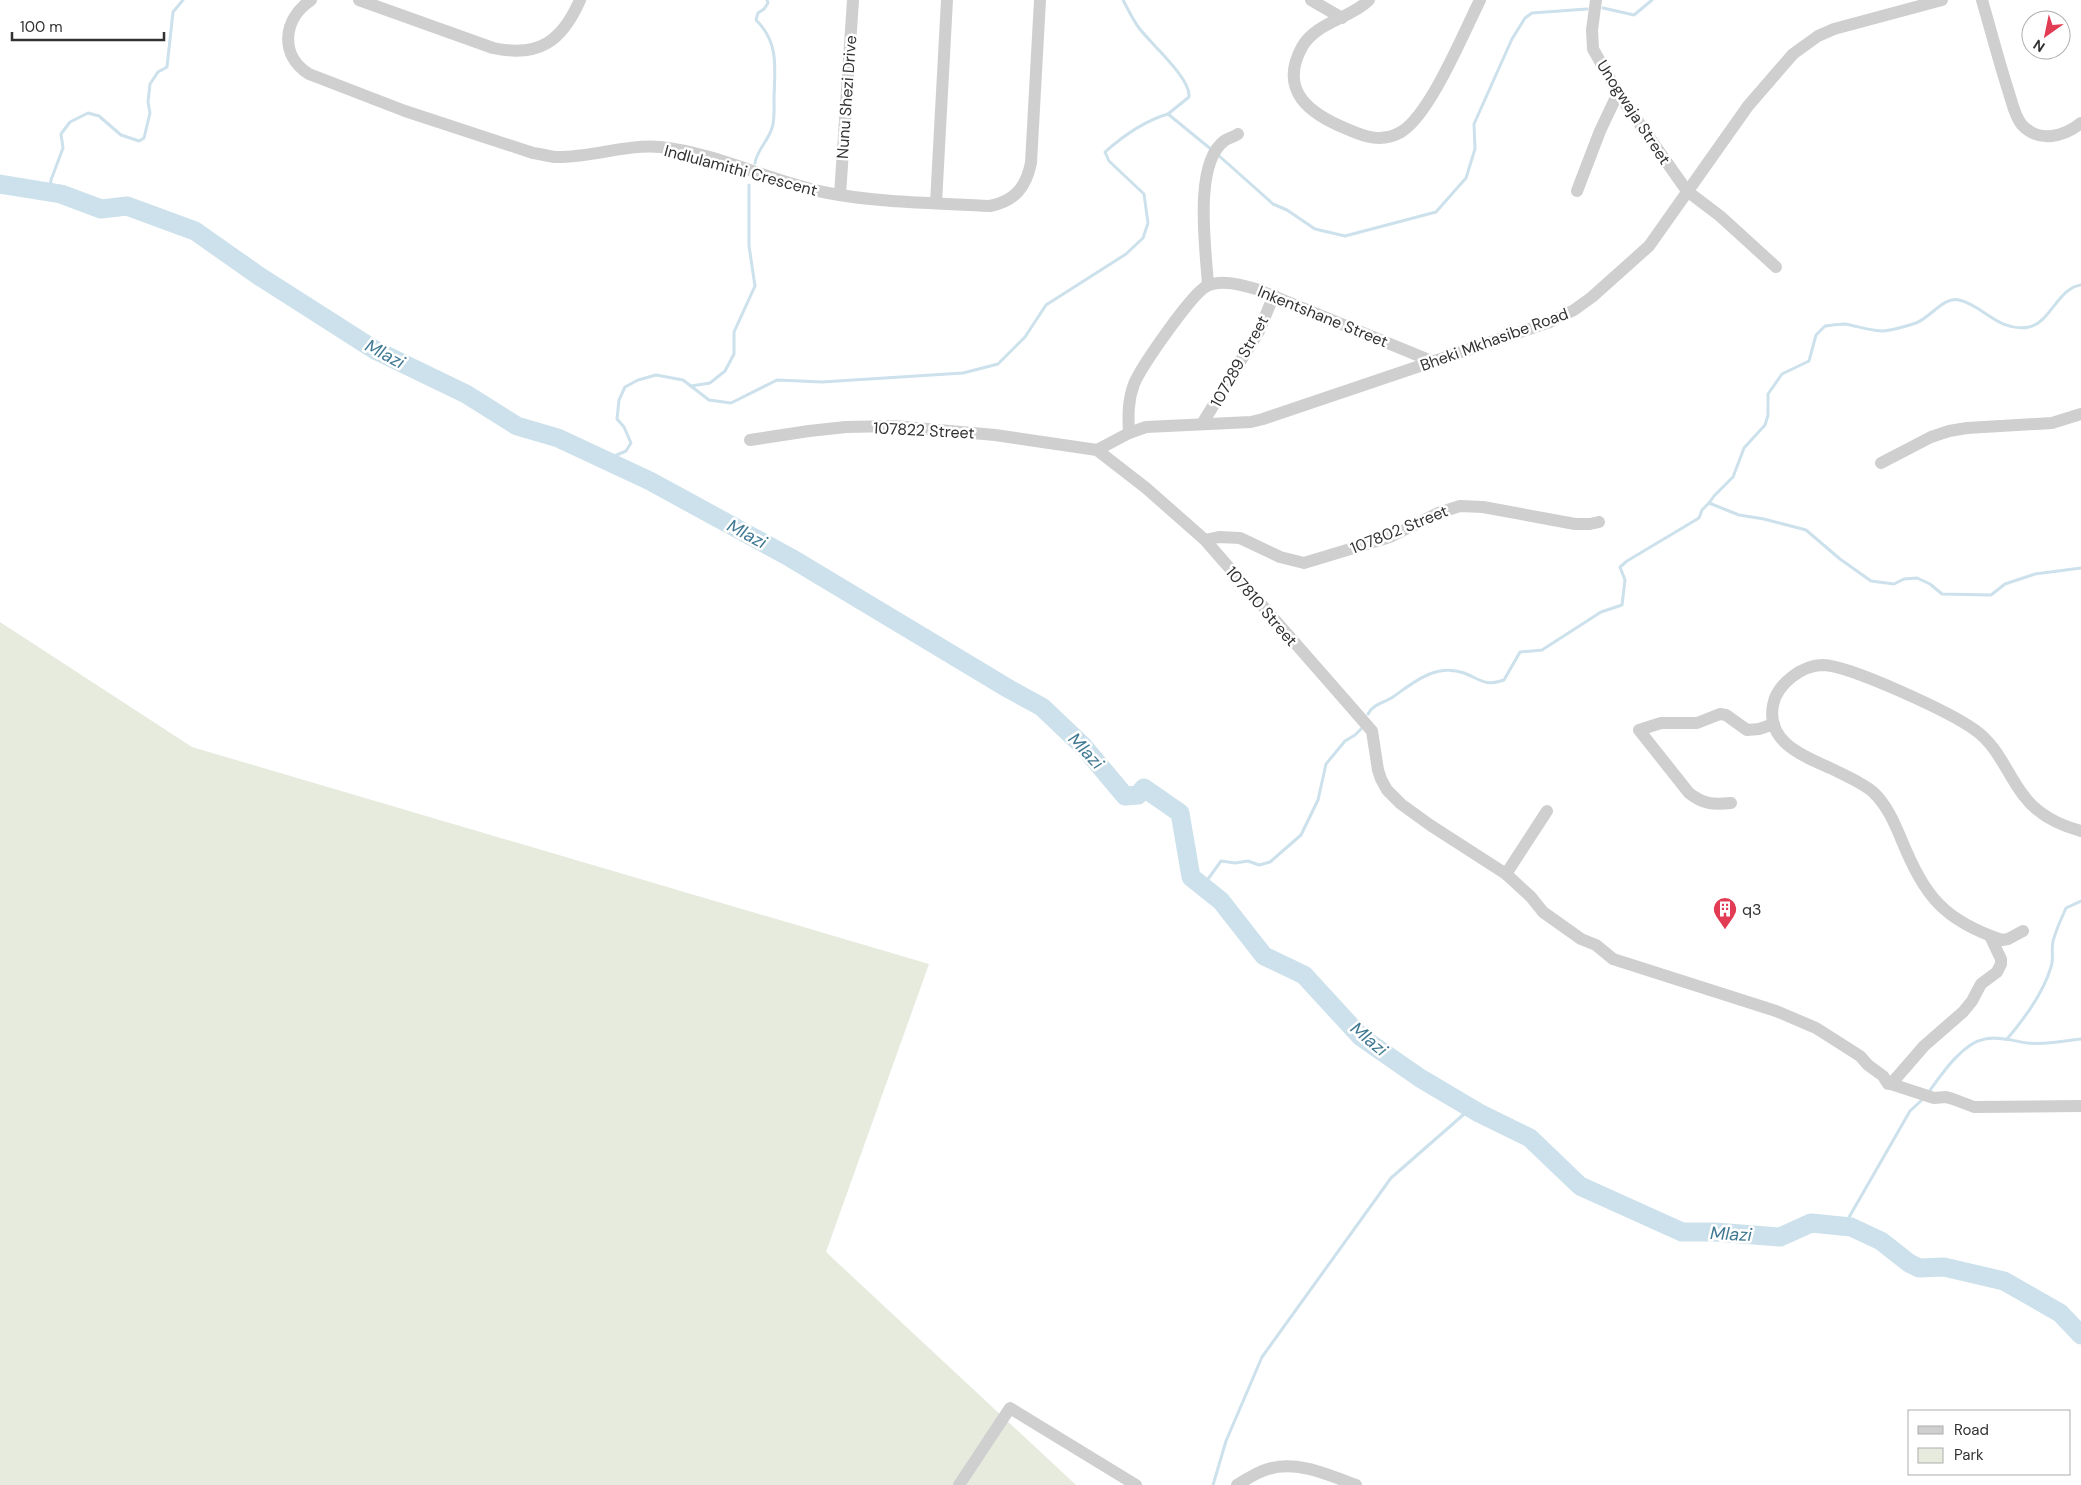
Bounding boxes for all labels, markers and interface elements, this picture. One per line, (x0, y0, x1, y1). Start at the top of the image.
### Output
scale bar (12, 10, 165, 42)
north arrow (2021, 10, 2071, 60)
text: 100 m (20, 17, 63, 37)
street label: Nunu Shezi Drive (832, 35, 861, 159)
text: N (2030, 36, 2048, 56)
street label: Unogwaja Street (1592, 56, 1675, 169)
street label: Indlulamithi Crescent (662, 140, 820, 201)
street label: Inkentshane Street (1255, 281, 1391, 352)
street label: Bheki Mkhasibe Road (1417, 303, 1571, 376)
street label: 107289 Street (1206, 312, 1273, 411)
water label: Mlazi (361, 334, 410, 375)
street label: 107822 Street (873, 417, 975, 444)
street label: 107802 Street (1347, 500, 1451, 559)
water label: Mlazi (723, 514, 772, 555)
street label: 107810 Street (1221, 562, 1302, 651)
water label: Mlazi (1063, 728, 1109, 775)
building icon: q3 (1712, 896, 1738, 930)
place label: q3 (1742, 899, 1762, 920)
water label: Mlazi (1345, 1016, 1393, 1062)
water label: Mlazi (1709, 1221, 1753, 1247)
legend (1908, 1410, 2071, 1475)
text: Road (1954, 1420, 1989, 1440)
text: Park (1954, 1445, 1984, 1465)

